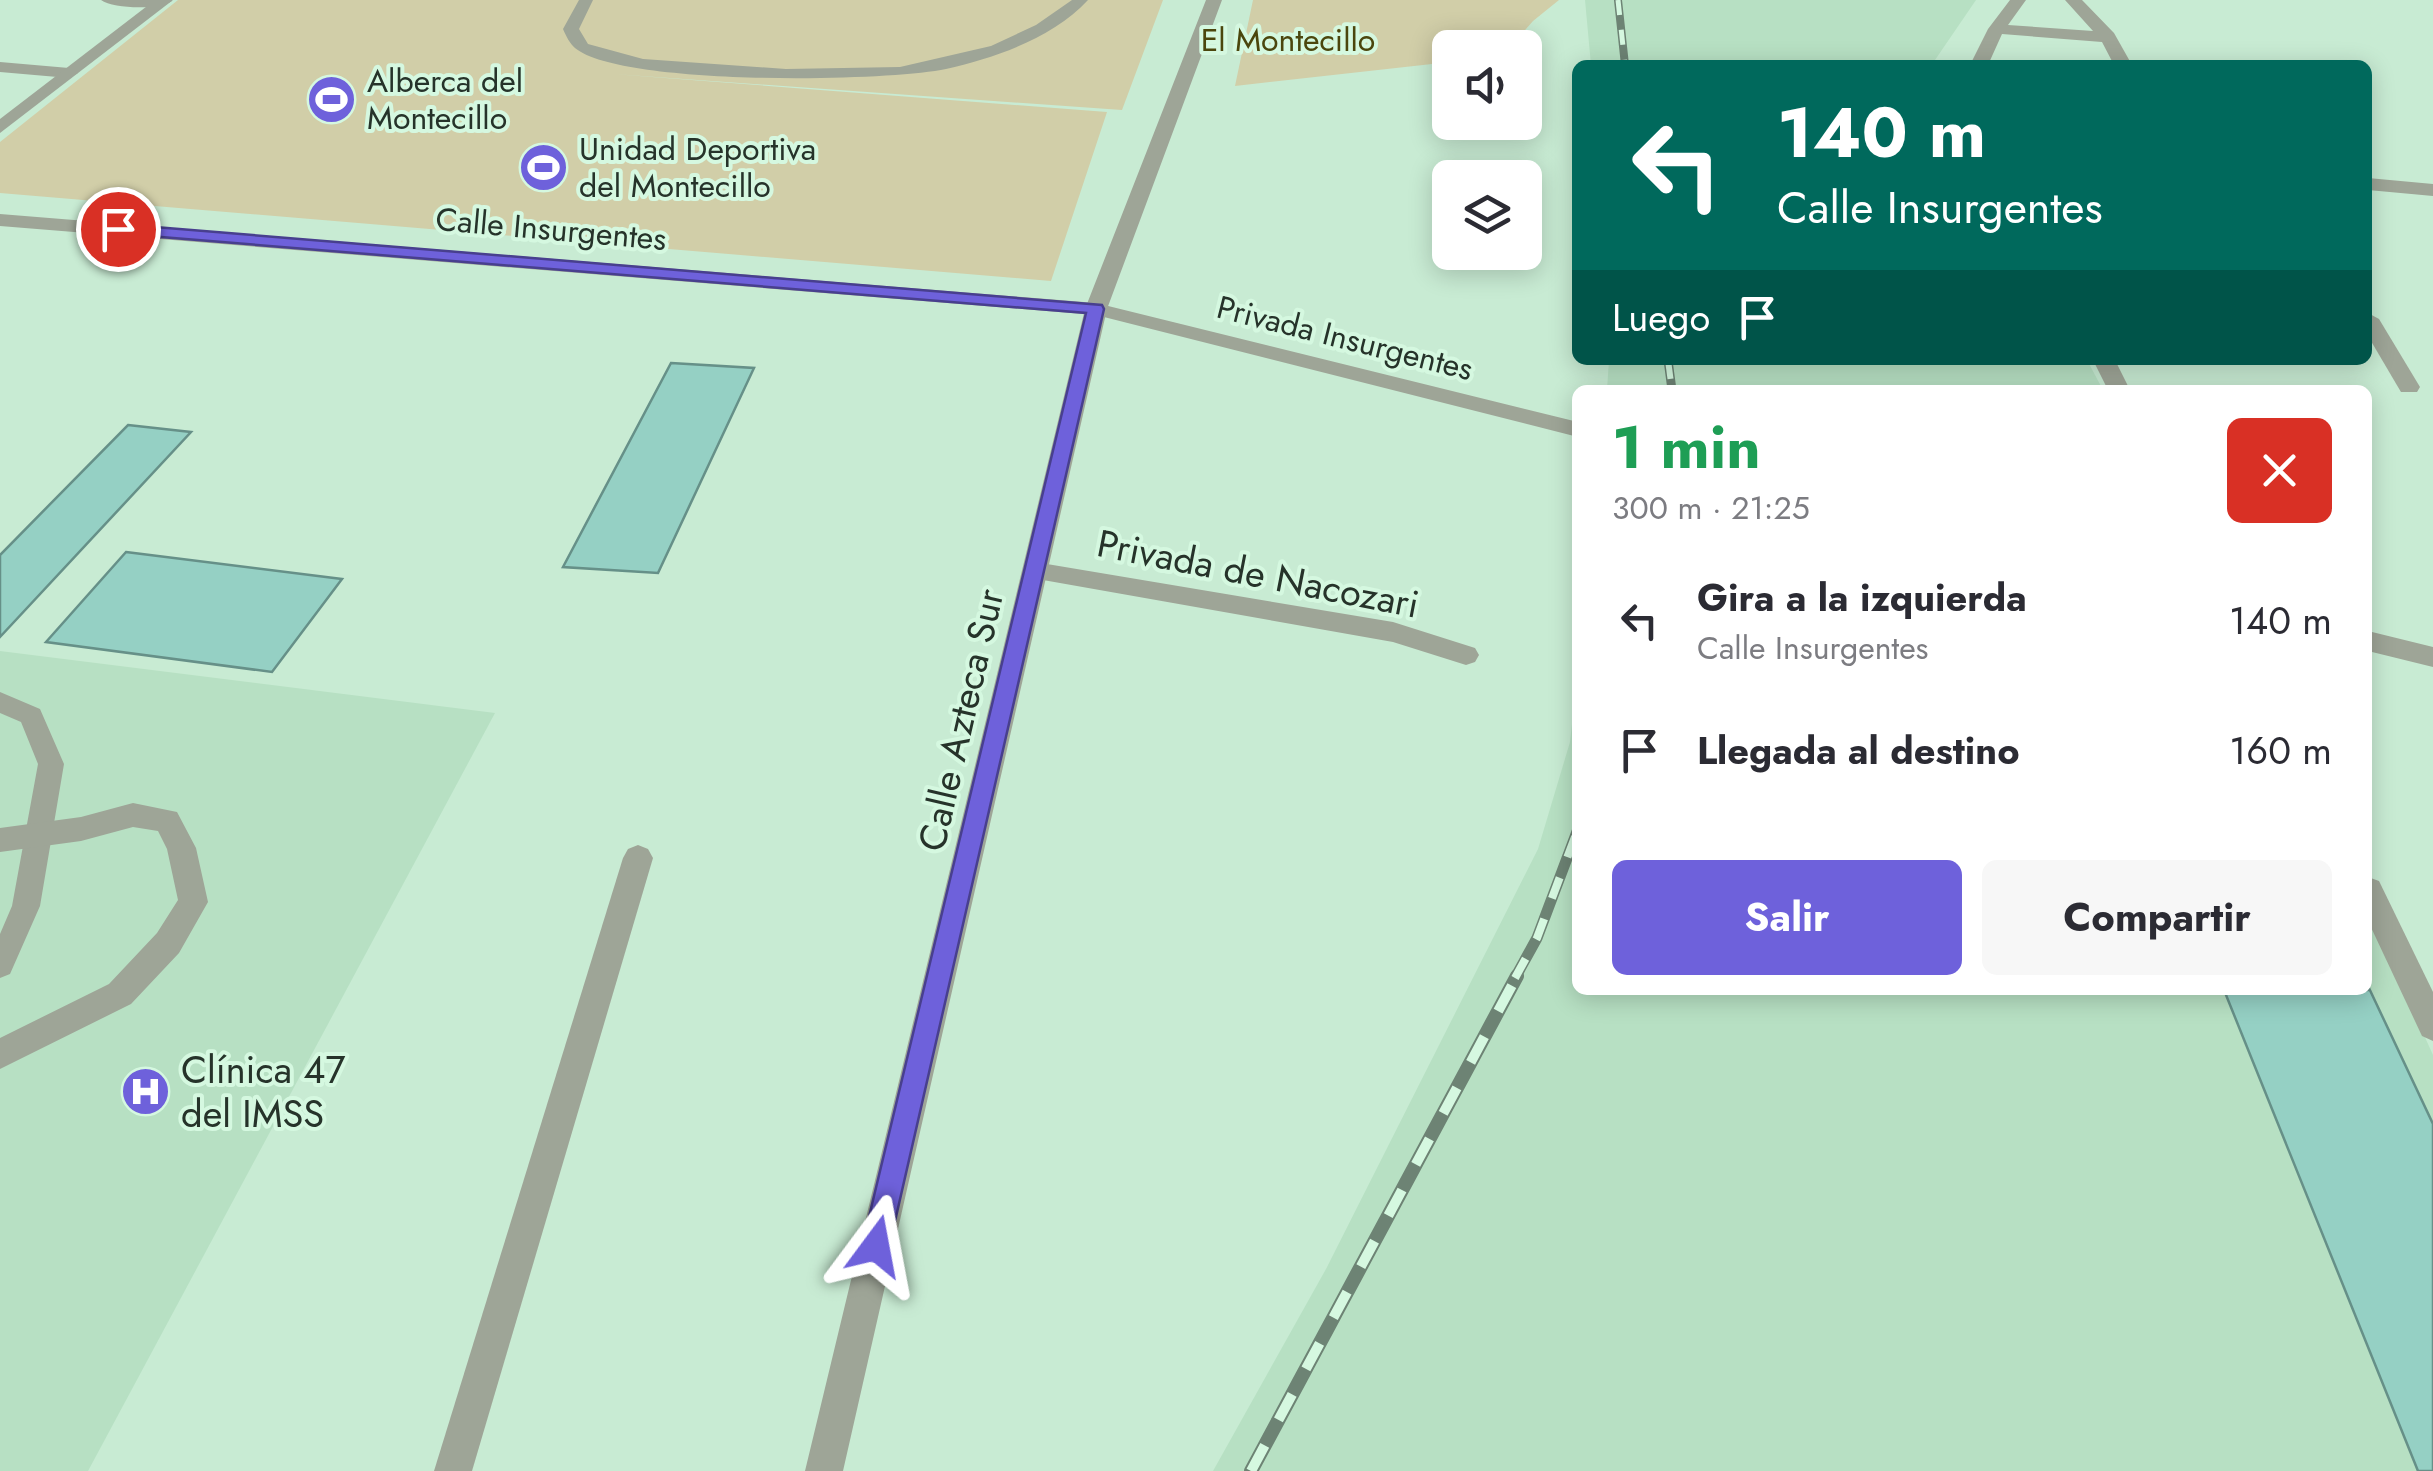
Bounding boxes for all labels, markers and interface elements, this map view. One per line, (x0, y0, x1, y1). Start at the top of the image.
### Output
park label: El Montecillo (1201, 17, 1375, 63)
map controls (1432, 30, 1542, 270)
button: sound (1432, 30, 1542, 140)
place label: Alberca del Montecillo (367, 58, 523, 141)
sports icon: Alberca del Montecillo (306, 73, 358, 125)
text: 140 m (1777, 82, 1986, 183)
icon: left (1612, 100, 1742, 230)
place label: Unidad Deportiva del Montecillo (579, 126, 816, 209)
sports icon: Unidad Deportiva del Montecillo (518, 141, 570, 193)
button: layers (1432, 160, 1542, 270)
text: Calle Insurgentes (1777, 175, 2103, 240)
pin (76, 187, 161, 272)
street label: Calle Insurgentes (434, 196, 668, 262)
icon: arrive (91, 202, 146, 257)
street label: Privada Insurgentes (1212, 284, 1478, 392)
text: Luego (1612, 290, 1710, 345)
icon: arrive (1730, 290, 1785, 345)
text: 1 min (1612, 404, 1761, 491)
button: close (2227, 418, 2332, 523)
text: 300 m · 21:25 (1612, 485, 1810, 531)
street label: Privada de Nacozari (1093, 515, 1424, 632)
text: Gira a la izquierda (1697, 570, 2027, 625)
street label: Calle Azteca Sur (904, 583, 1017, 856)
icon: left (1612, 593, 1667, 648)
text: 140 m (2229, 593, 2332, 648)
text: Calle Insurgentes (1697, 625, 1929, 671)
icon: arrive (1612, 723, 1667, 778)
text: Llegada al destino (1697, 723, 2020, 778)
text: 160 m (2229, 723, 2332, 778)
button: Salir (1612, 860, 1962, 975)
button: Compartir (1982, 860, 2332, 975)
place label: Clínica 47 del IMSS (181, 1042, 345, 1141)
hospital icon: Clínica 47 del IMSS (120, 1066, 172, 1118)
position arrow (824, 1194, 928, 1298)

